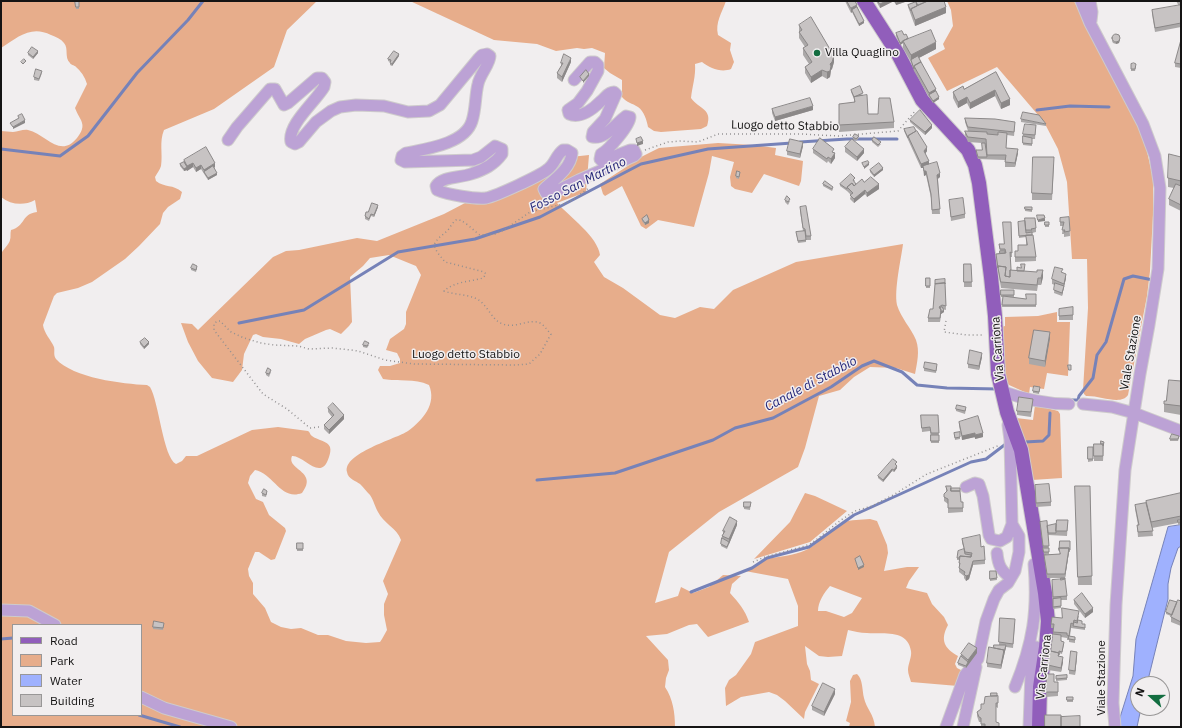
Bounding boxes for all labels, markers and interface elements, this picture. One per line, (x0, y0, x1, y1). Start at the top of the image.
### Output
place label: Villa Quaglino (825, 46, 899, 60)
marker: Villa Quaglino (812, 48, 822, 58)
street label: Luogo detto Stabbio (731, 118, 839, 134)
water label: Fosso San Martino (527, 154, 629, 216)
street label: Viale Stazione (1117, 314, 1145, 392)
street label: Via Carriona (989, 316, 1007, 382)
street label: Luogo detto Stabbio (412, 348, 520, 362)
water label: Canale di Stabbio (762, 353, 860, 415)
legend (12, 624, 142, 716)
text: Road (50, 633, 78, 648)
street label: Via Carriona (1033, 634, 1055, 700)
street label: Viale Stazione (1095, 640, 1109, 716)
text: Park (50, 653, 74, 668)
text: Water (50, 673, 82, 688)
north arrow (1130, 676, 1170, 716)
text: N (1132, 686, 1148, 698)
text: Building (50, 693, 94, 708)

